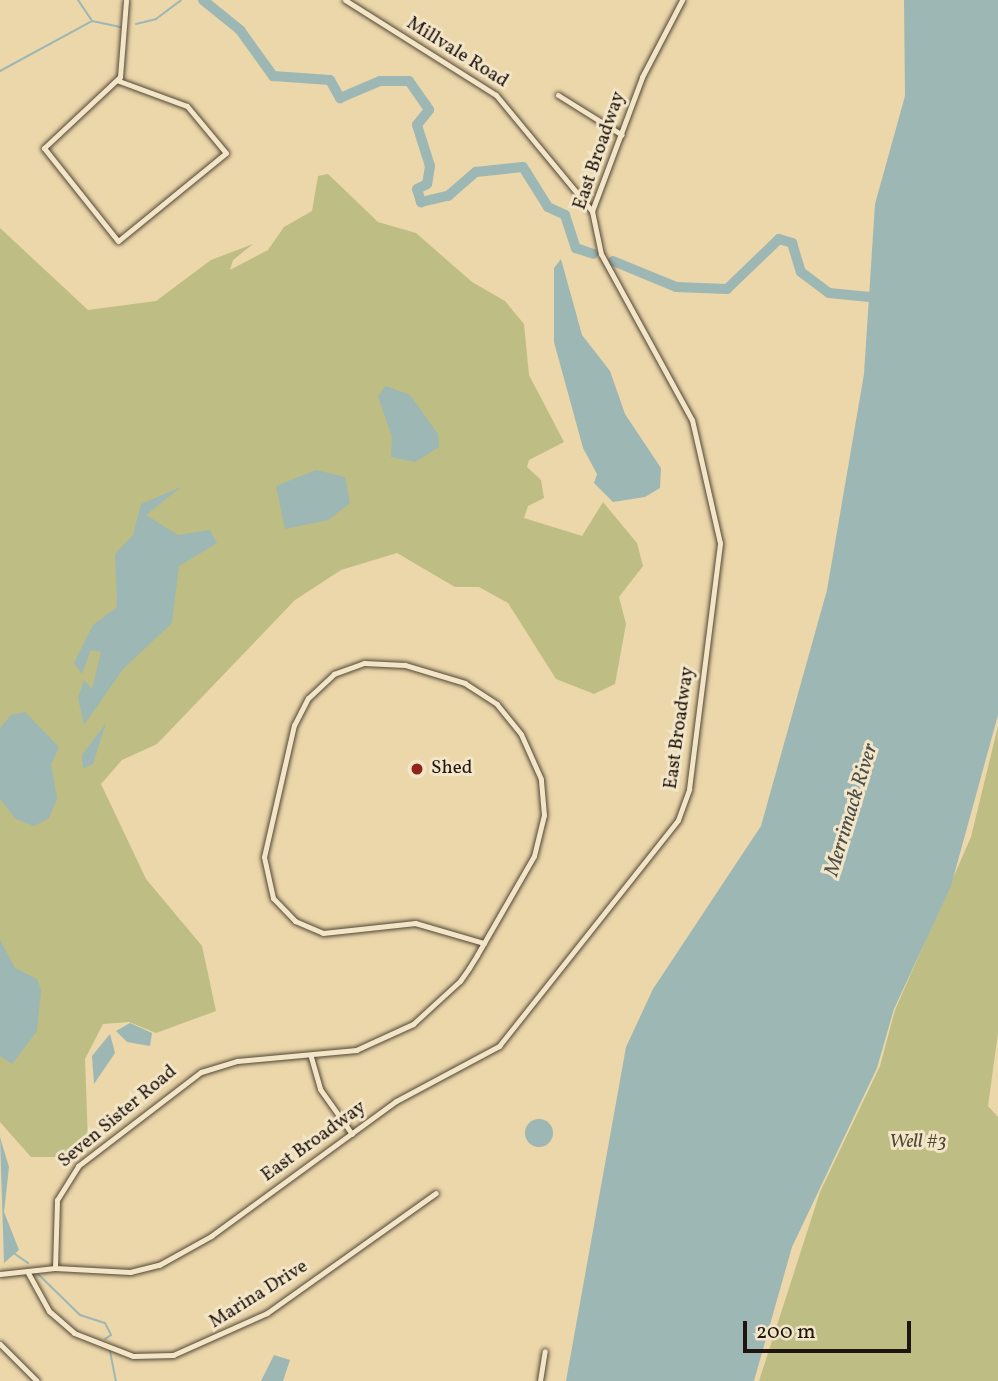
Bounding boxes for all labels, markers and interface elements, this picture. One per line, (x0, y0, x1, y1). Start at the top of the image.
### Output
street label: Millvale Road (402, 13, 512, 93)
street label: East Broadway (569, 89, 631, 213)
street label: East Broadway (660, 665, 700, 791)
water label: Merrimack River (820, 741, 884, 879)
place label: Shed (431, 758, 473, 780)
marker: Shed (409, 761, 425, 777)
street label: Seven Sister Road (54, 1061, 182, 1173)
street label: East Broadway (257, 1096, 371, 1188)
park label: Well #3 (889, 1132, 947, 1154)
street label: Marina Drive (206, 1256, 312, 1334)
scale bar (746, 1308, 914, 1352)
text: 200 m (756, 1318, 816, 1347)

